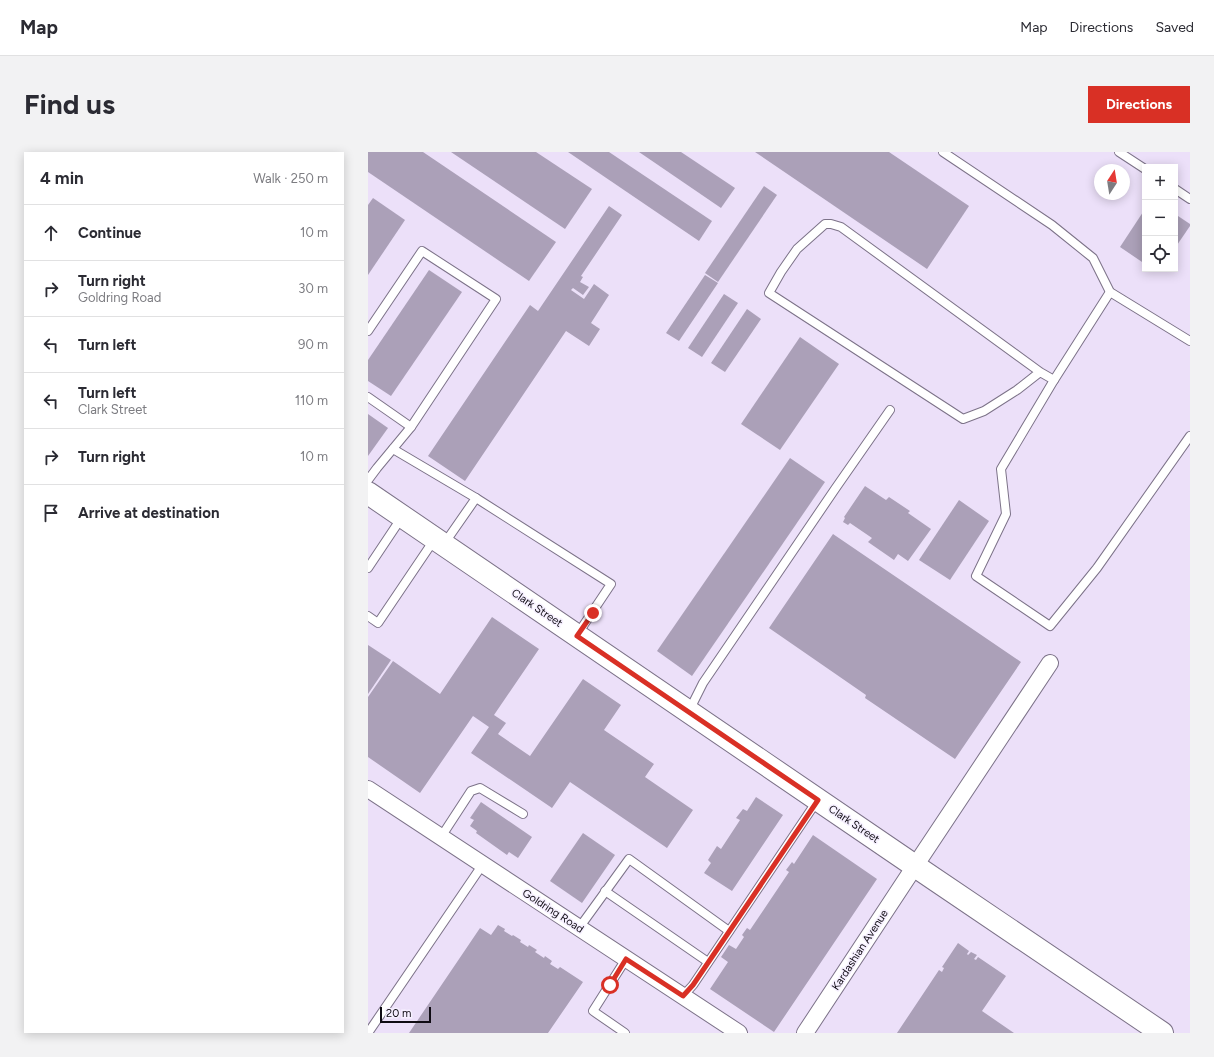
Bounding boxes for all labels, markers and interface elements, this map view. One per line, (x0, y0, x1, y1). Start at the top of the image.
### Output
text: Map (20, 16, 58, 39)
text: Map (1020, 19, 1048, 36)
text: Directions (1070, 19, 1133, 36)
text: Saved (1155, 19, 1194, 36)
button: Directions (1088, 86, 1190, 123)
text: Find us (24, 87, 115, 121)
north arrow (1094, 164, 1130, 200)
map controls (1142, 164, 1178, 272)
button: + (1142, 164, 1178, 200)
text: 4 min (40, 168, 84, 188)
text: Walk · 250 m (253, 171, 328, 186)
button: − (1142, 200, 1178, 236)
icon: ahead (40, 222, 62, 244)
text: Continue (78, 224, 141, 242)
text: 10 m (300, 225, 328, 240)
button: locate (1142, 236, 1178, 272)
text: Turn right (78, 272, 146, 290)
icon: right (40, 278, 62, 300)
text: 30 m (298, 281, 328, 296)
text: Goldring Road (78, 290, 161, 305)
icon: left (40, 334, 62, 356)
text: Turn left (78, 336, 136, 354)
text: 90 m (298, 337, 328, 352)
text: Turn left (78, 384, 136, 402)
icon: left (40, 390, 62, 412)
text: 110 m (295, 393, 328, 408)
text: Clark Street (78, 402, 147, 417)
icon: right (40, 446, 62, 468)
text: Turn right (78, 448, 146, 466)
text: 10 m (300, 449, 328, 464)
icon: arrive (40, 502, 62, 524)
text: Arrive at destination (78, 504, 219, 522)
street label: Clark Street (509, 586, 565, 630)
route end (584, 604, 602, 622)
street label: Clark Street (826, 802, 882, 846)
street label: Goldring Road (520, 886, 586, 936)
street label: Kardashian Avenue (829, 907, 891, 993)
route start (601, 976, 619, 994)
scale bar (380, 1005, 431, 1024)
text: 20 m (386, 1007, 411, 1020)

